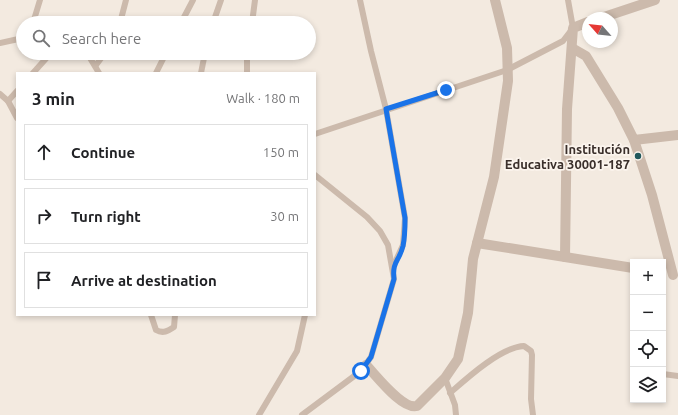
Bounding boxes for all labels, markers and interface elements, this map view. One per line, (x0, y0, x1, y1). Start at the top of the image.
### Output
north arrow (582, 12, 618, 48)
search box (16, 16, 316, 60)
icon: search (30, 27, 52, 49)
text: Search here (62, 30, 141, 47)
route end (437, 81, 455, 99)
text: 3 min (32, 89, 75, 108)
text: Walk · 180 m (226, 91, 300, 105)
icon: ahead (33, 141, 55, 163)
place label: Institución Educativa 30001-187 (505, 142, 630, 171)
text: Continue (71, 144, 135, 161)
text: 150 m (263, 145, 299, 159)
marker: Institución Educativa 30001-187 (633, 151, 643, 161)
icon: right (33, 205, 55, 227)
text: Turn right (71, 208, 141, 225)
text: 30 m (270, 209, 299, 223)
map controls (630, 259, 666, 403)
button: + (630, 259, 666, 295)
icon: arrive (33, 269, 55, 291)
text: Arrive at destination (71, 272, 217, 289)
button: − (630, 295, 666, 331)
button: locate (630, 331, 666, 367)
route start (352, 362, 370, 380)
button: layers (630, 367, 666, 403)

